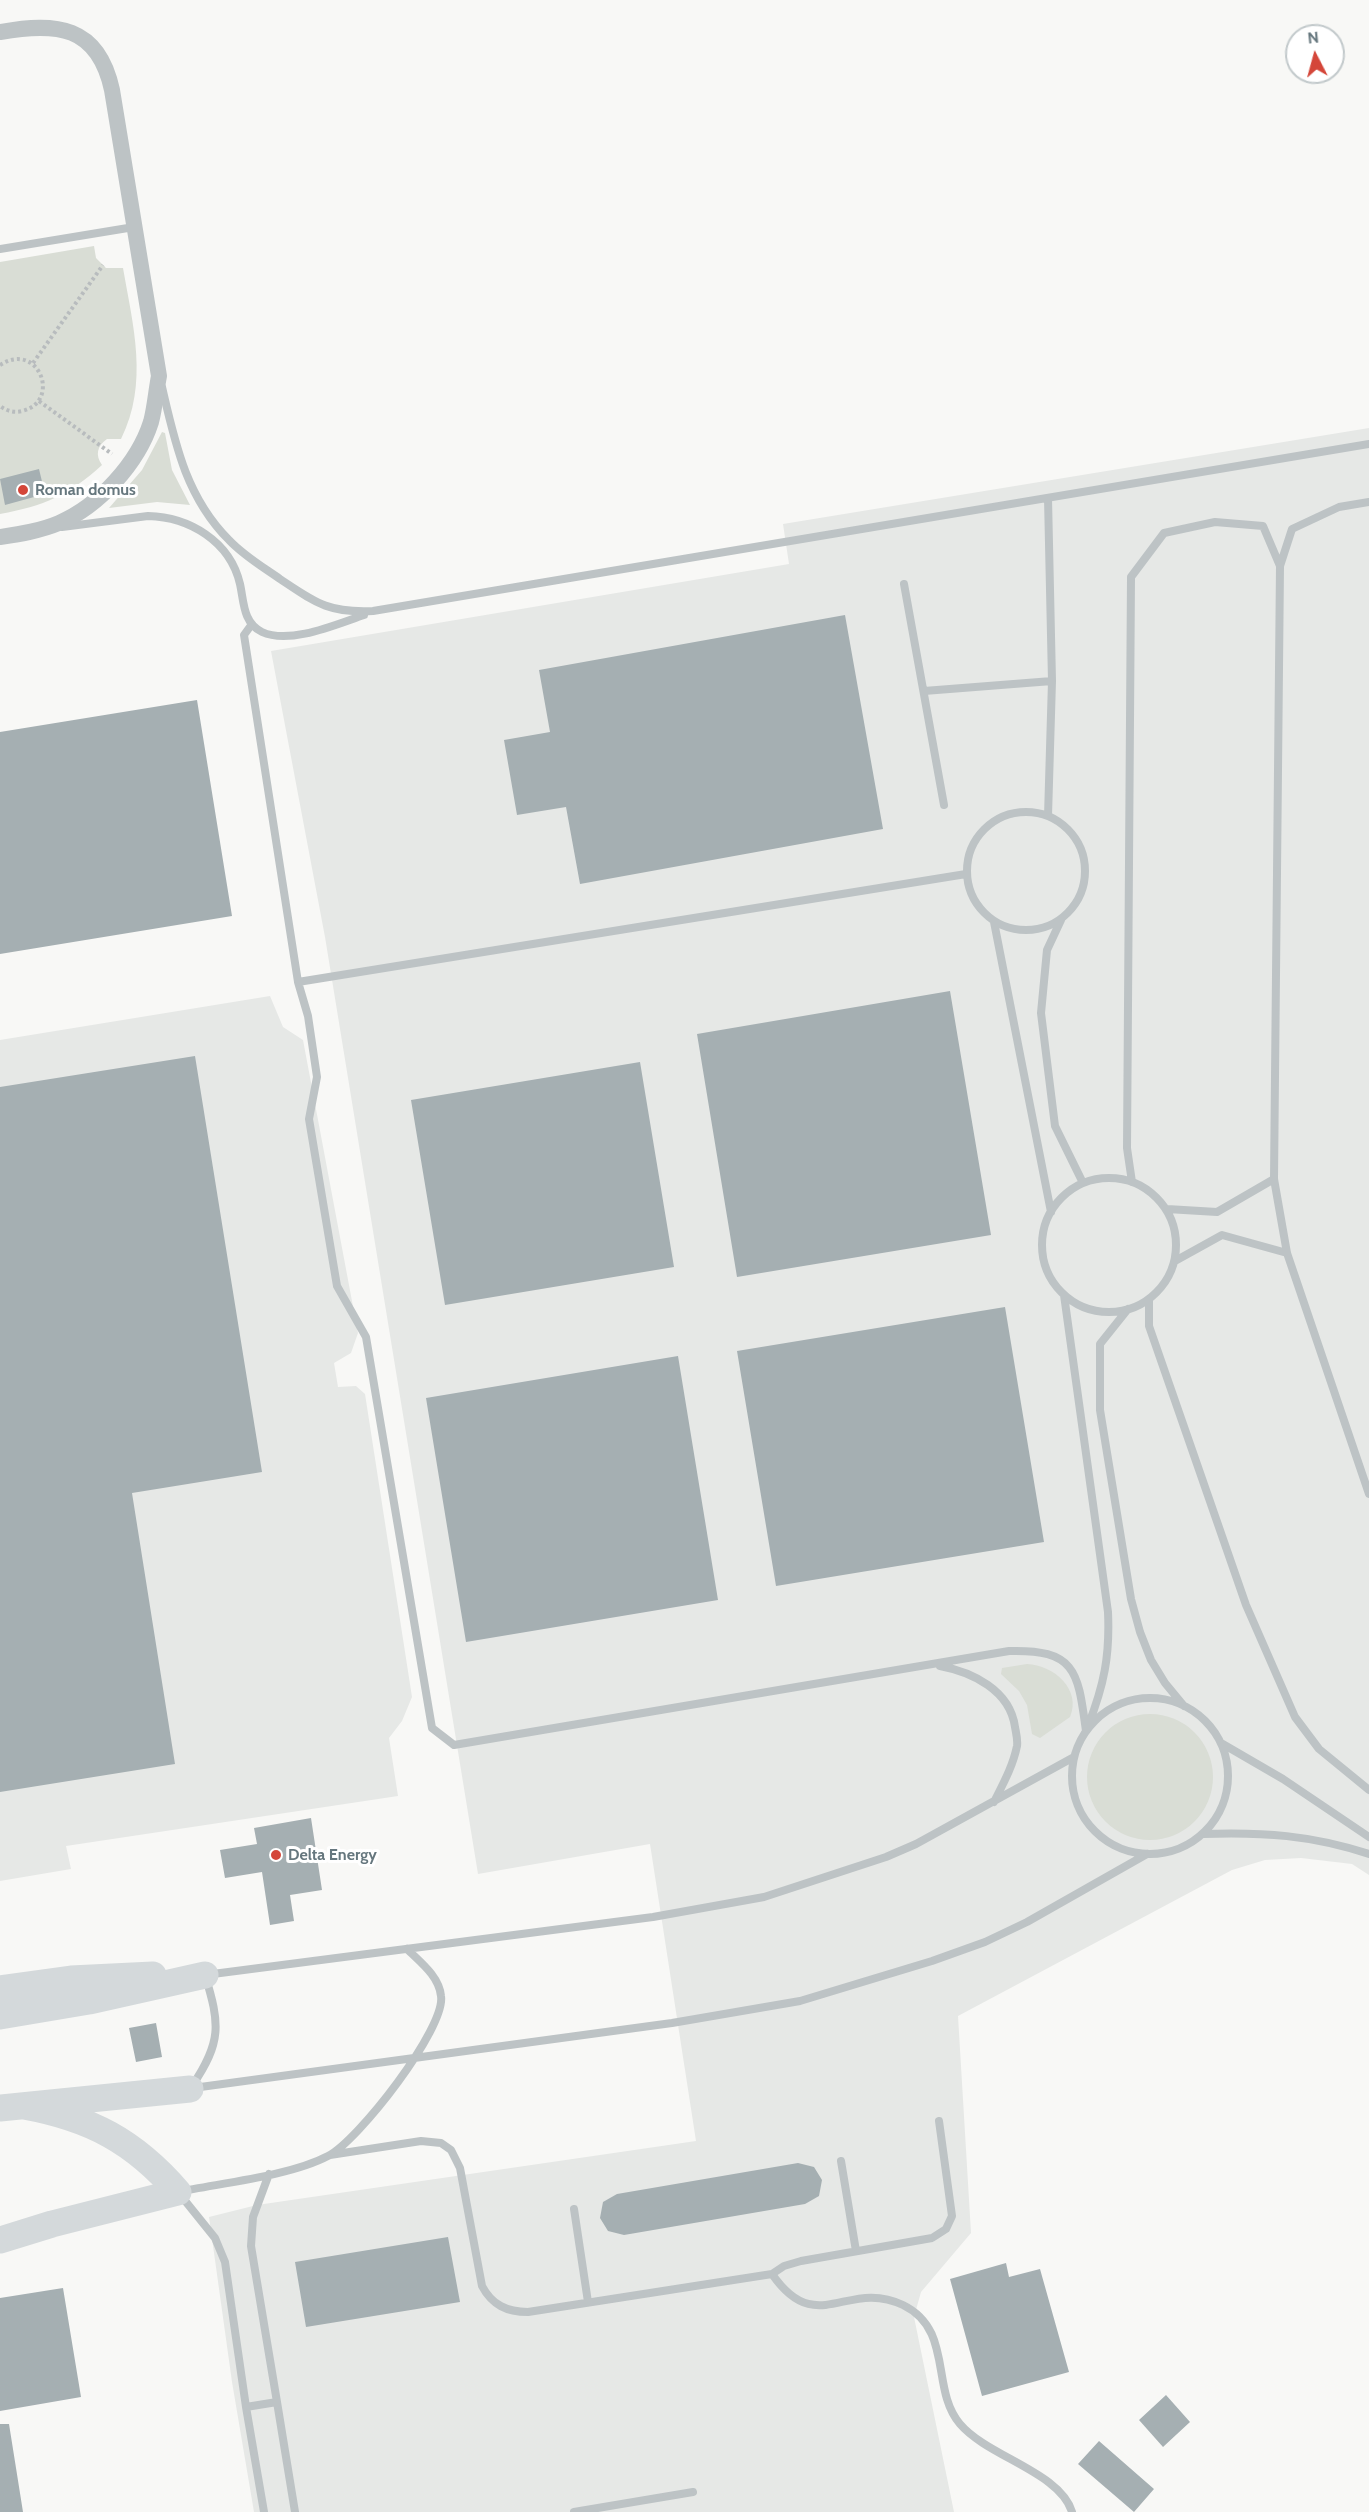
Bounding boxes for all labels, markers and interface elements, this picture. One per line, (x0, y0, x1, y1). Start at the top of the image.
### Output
north arrow (1285, 24, 1345, 84)
text: N (1307, 28, 1320, 48)
place label: Roman domus (35, 480, 136, 500)
marker: Roman domus (16, 483, 30, 497)
place label: Delta Energy (288, 1845, 377, 1865)
marker: Delta Energy (269, 1848, 283, 1862)

